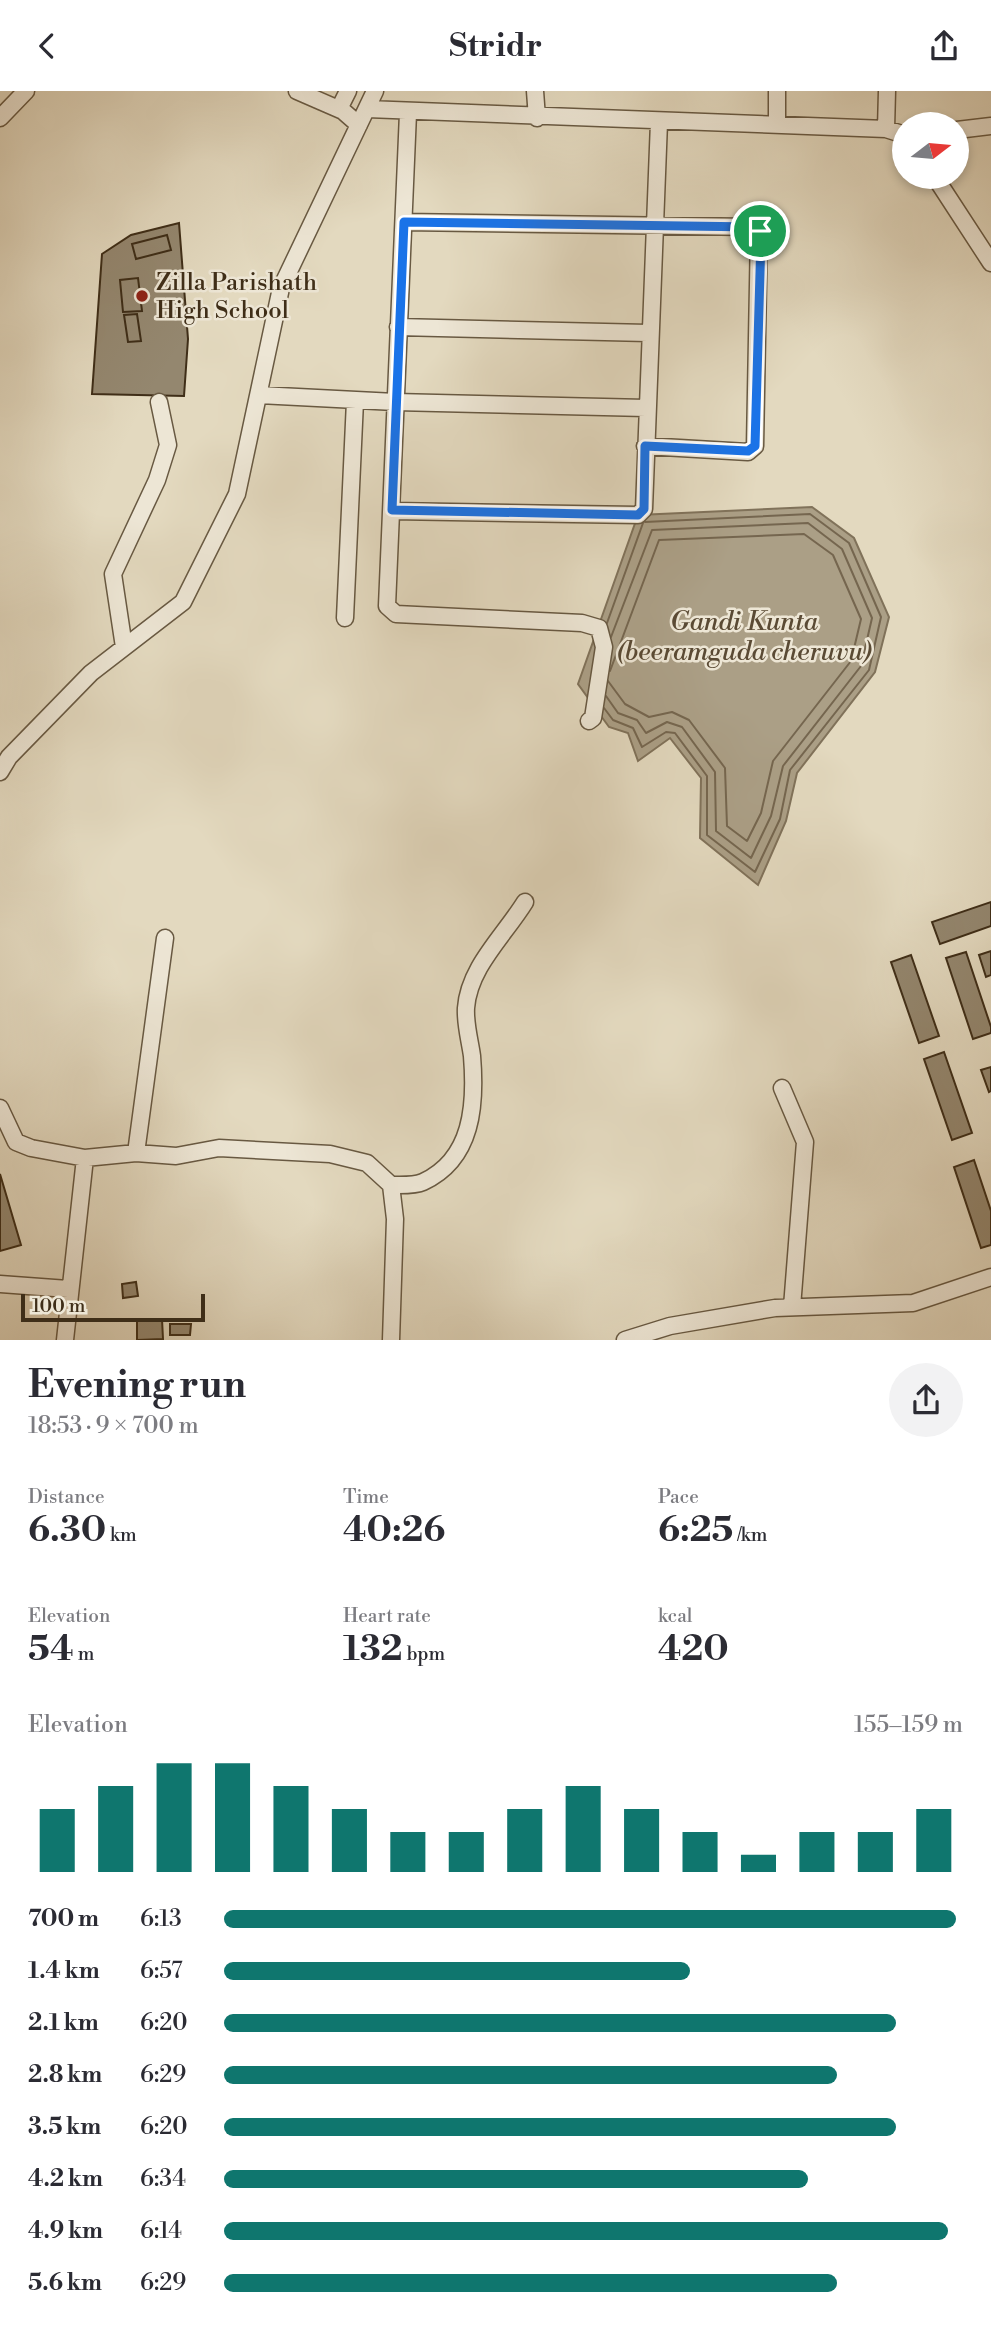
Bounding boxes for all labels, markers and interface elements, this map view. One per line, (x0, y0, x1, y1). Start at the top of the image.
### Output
text: Stridr (449, 26, 542, 66)
icon: back (28, 27, 66, 65)
icon: share (925, 27, 963, 65)
north arrow (892, 112, 970, 189)
map controls (892, 112, 969, 189)
pin (730, 201, 790, 261)
icon: arrive (741, 212, 779, 250)
place label: Zilla Parishath High School (156, 268, 317, 326)
marker: Zilla Parishath High School (134, 288, 150, 304)
water label: Gandi Kunta (beeramguda cheruvu) (617, 606, 872, 668)
scale bar (21, 1291, 205, 1323)
text: 100 m (32, 1294, 85, 1318)
text: Evening run (28, 1362, 246, 1409)
button: share (889, 1363, 963, 1437)
text: 18:53 · 9 × 700 m (28, 1412, 199, 1440)
text: Distance (28, 1485, 105, 1509)
text: Time (343, 1485, 389, 1509)
text: Pace (658, 1485, 699, 1509)
text: 6.30 (28, 1509, 106, 1552)
text: 40:26 (343, 1509, 445, 1552)
text: 6:25 (658, 1509, 733, 1552)
text: km (106, 1523, 137, 1547)
text: /km (733, 1523, 767, 1547)
text: Elevation (28, 1604, 110, 1628)
text: Heart rate (343, 1604, 431, 1628)
text: kcal (658, 1604, 692, 1628)
text: 54 (28, 1628, 74, 1671)
text: 132 (343, 1628, 403, 1671)
text: 420 (658, 1628, 729, 1671)
text: m (74, 1642, 94, 1666)
text: bpm (403, 1642, 445, 1666)
text: Elevation (28, 1711, 128, 1739)
text: 155–159 m (854, 1711, 963, 1739)
text: 700 m (28, 1905, 99, 1933)
text: 6:13 (140, 1905, 182, 1933)
text: 1.4 km (28, 1957, 100, 1985)
text: 6:57 (140, 1957, 183, 1985)
text: 2.1 km (28, 2009, 99, 2037)
text: 6:20 (140, 2009, 188, 2037)
text: 2.8 km (28, 2061, 102, 2089)
text: 6:29 (140, 2061, 186, 2089)
text: 3.5 km (28, 2113, 101, 2141)
text: 6:20 (140, 2113, 188, 2141)
text: 4.2 km (28, 2165, 103, 2193)
text: 6:34 (140, 2165, 186, 2193)
text: 4.9 km (28, 2217, 103, 2245)
text: 6:14 (140, 2217, 182, 2245)
text: 5.6 km (28, 2269, 102, 2297)
text: 6:29 (140, 2269, 186, 2297)

